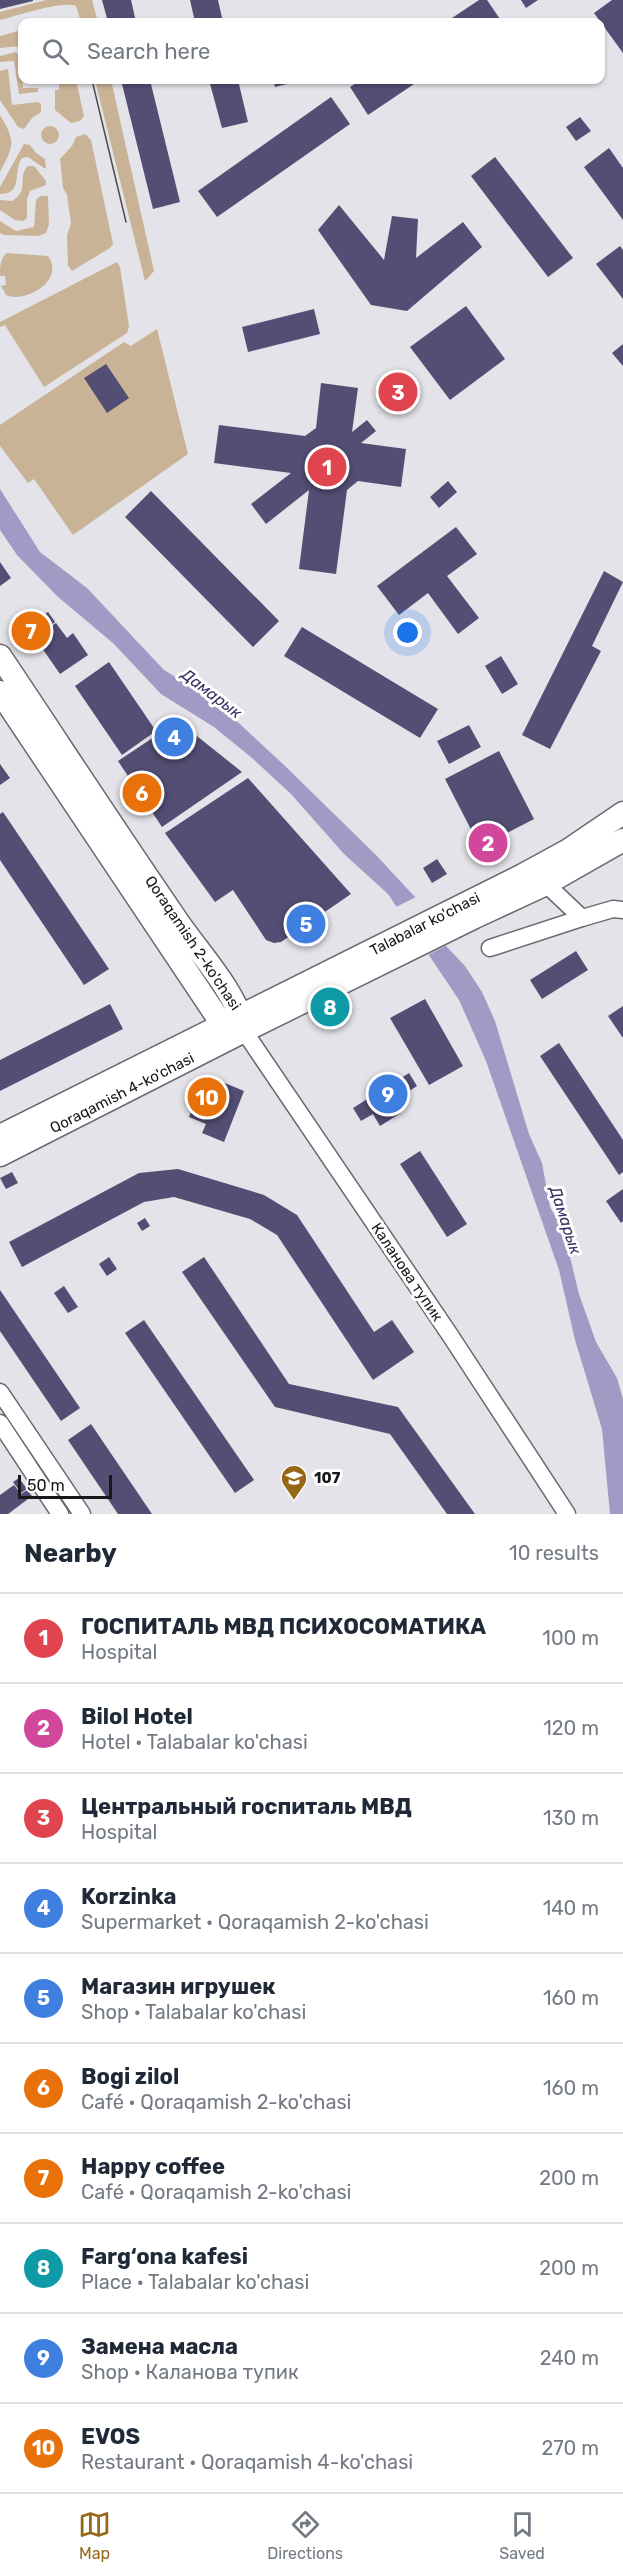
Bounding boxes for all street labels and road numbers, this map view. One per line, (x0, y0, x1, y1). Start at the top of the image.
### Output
street label: Qoraqamish 2-ko'chasi (141, 872, 245, 1014)
street label: Talabalar ko'chasi (367, 889, 483, 959)
street label: Qoraqamish 4-ko'chasi (47, 1049, 197, 1137)
street label: Каланова тупик (367, 1219, 447, 1325)

